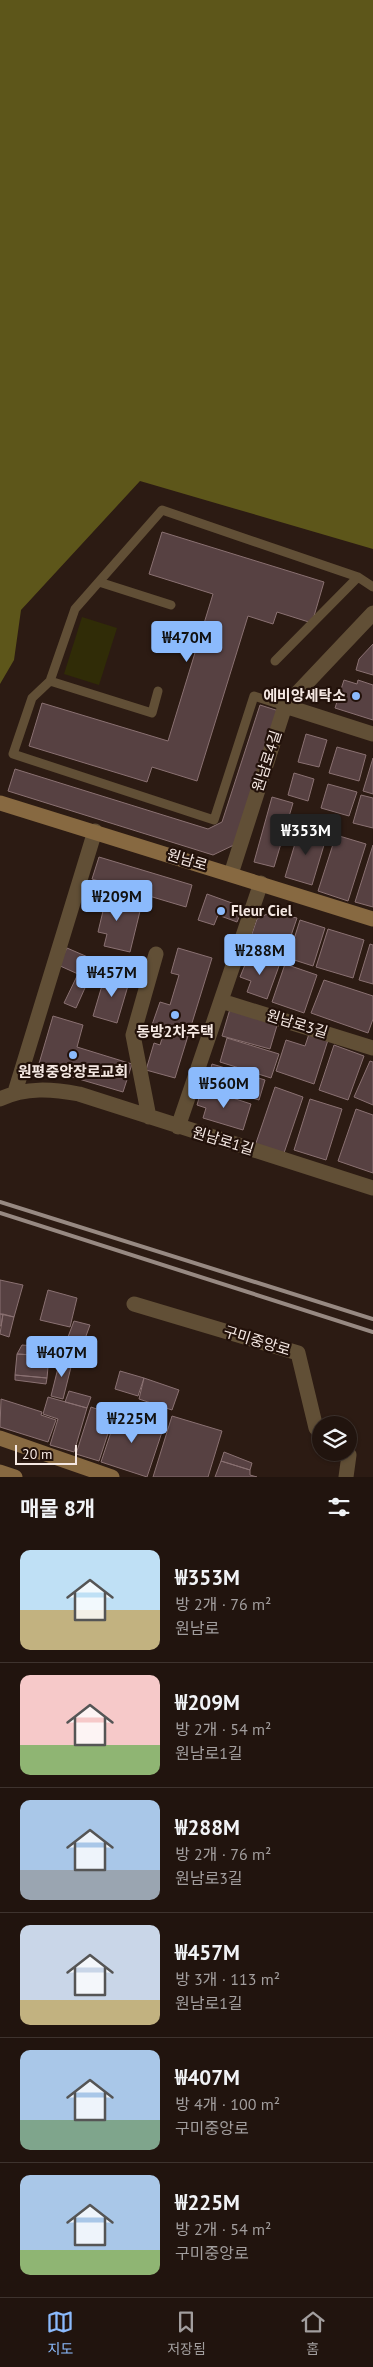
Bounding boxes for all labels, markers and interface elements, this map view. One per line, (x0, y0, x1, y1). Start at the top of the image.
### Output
pin: ₩470M (152, 620, 222, 663)
text: ₩470M (162, 627, 212, 647)
place label: 에비앙세탁소 (263, 686, 346, 705)
marker: 에비앙세탁소 (350, 690, 362, 702)
street label: 원남로4길 (248, 728, 285, 794)
pin: ₩353M (271, 814, 341, 856)
text: ₩353M (281, 820, 331, 840)
street label: 원남로 (165, 844, 210, 875)
pin: ₩209M (82, 880, 152, 922)
text: ₩209M (92, 886, 142, 906)
place label: Fleur Ciel (231, 901, 293, 920)
marker: Fleur Ciel (215, 905, 227, 917)
pin: ₩288M (225, 934, 295, 976)
text: ₩288M (235, 940, 285, 960)
pin: ₩457M (77, 956, 147, 998)
text: ₩457M (87, 962, 137, 982)
street label: 원남로3길 (264, 1005, 330, 1042)
marker: 동방2차주택 (169, 1009, 181, 1021)
place label: 동방2차주택 (136, 1022, 214, 1041)
marker: 원평중앙장로교회 (67, 1049, 79, 1061)
place label: 원평중앙장로교회 (18, 1062, 128, 1081)
pin: ₩560M (189, 1066, 259, 1109)
text: ₩560M (199, 1073, 249, 1093)
street label: 원남로1길 (190, 1122, 256, 1159)
street label: 구미중앙로 (221, 1321, 293, 1360)
pin: ₩407M (27, 1336, 97, 1378)
text: ₩407M (37, 1342, 87, 1362)
pin: ₩225M (97, 1402, 167, 1444)
text: ₩225M (107, 1408, 157, 1428)
map controls (312, 1416, 357, 1461)
button: layers (312, 1416, 357, 1461)
scale bar (15, 1442, 78, 1465)
text: 20 m (22, 1445, 52, 1463)
icon: filters (325, 1493, 353, 1521)
text: 매물 8개 (20, 1495, 95, 1522)
text: ₩353M (175, 1564, 240, 1591)
icon: home (60, 1570, 120, 1630)
text: 방 2개 · 76 m² (175, 1594, 271, 1614)
text: 원남로 (175, 1618, 219, 1638)
text: ₩209M (175, 1689, 240, 1716)
icon: home (60, 1695, 120, 1755)
text: 방 2개 · 54 m² (175, 1719, 271, 1739)
text: 원남로1길 (175, 1743, 243, 1763)
text: ₩288M (175, 1814, 240, 1841)
icon: home (60, 1820, 120, 1880)
text: 방 2개 · 76 m² (175, 1844, 271, 1864)
text: 원남로3길 (175, 1868, 243, 1888)
text: ₩457M (175, 1939, 240, 1966)
icon: home (60, 1945, 120, 2005)
text: 방 3개 · 113 m² (175, 1969, 280, 1989)
text: 원남로1길 (175, 1993, 243, 2013)
text: ₩407M (175, 2064, 240, 2091)
icon: home (60, 2070, 120, 2130)
text: 방 4개 · 100 m² (175, 2094, 280, 2114)
text: 구미중앙로 (175, 2118, 249, 2138)
text: ₩225M (175, 2189, 240, 2216)
icon: home (60, 2195, 120, 2255)
text: 방 2개 · 54 m² (175, 2219, 271, 2239)
text: 구미중앙로 (175, 2243, 249, 2263)
tab: 지도 (46, 2308, 74, 2358)
tab: 저장됨 (167, 2308, 206, 2358)
tab: 홈 (299, 2308, 327, 2358)

